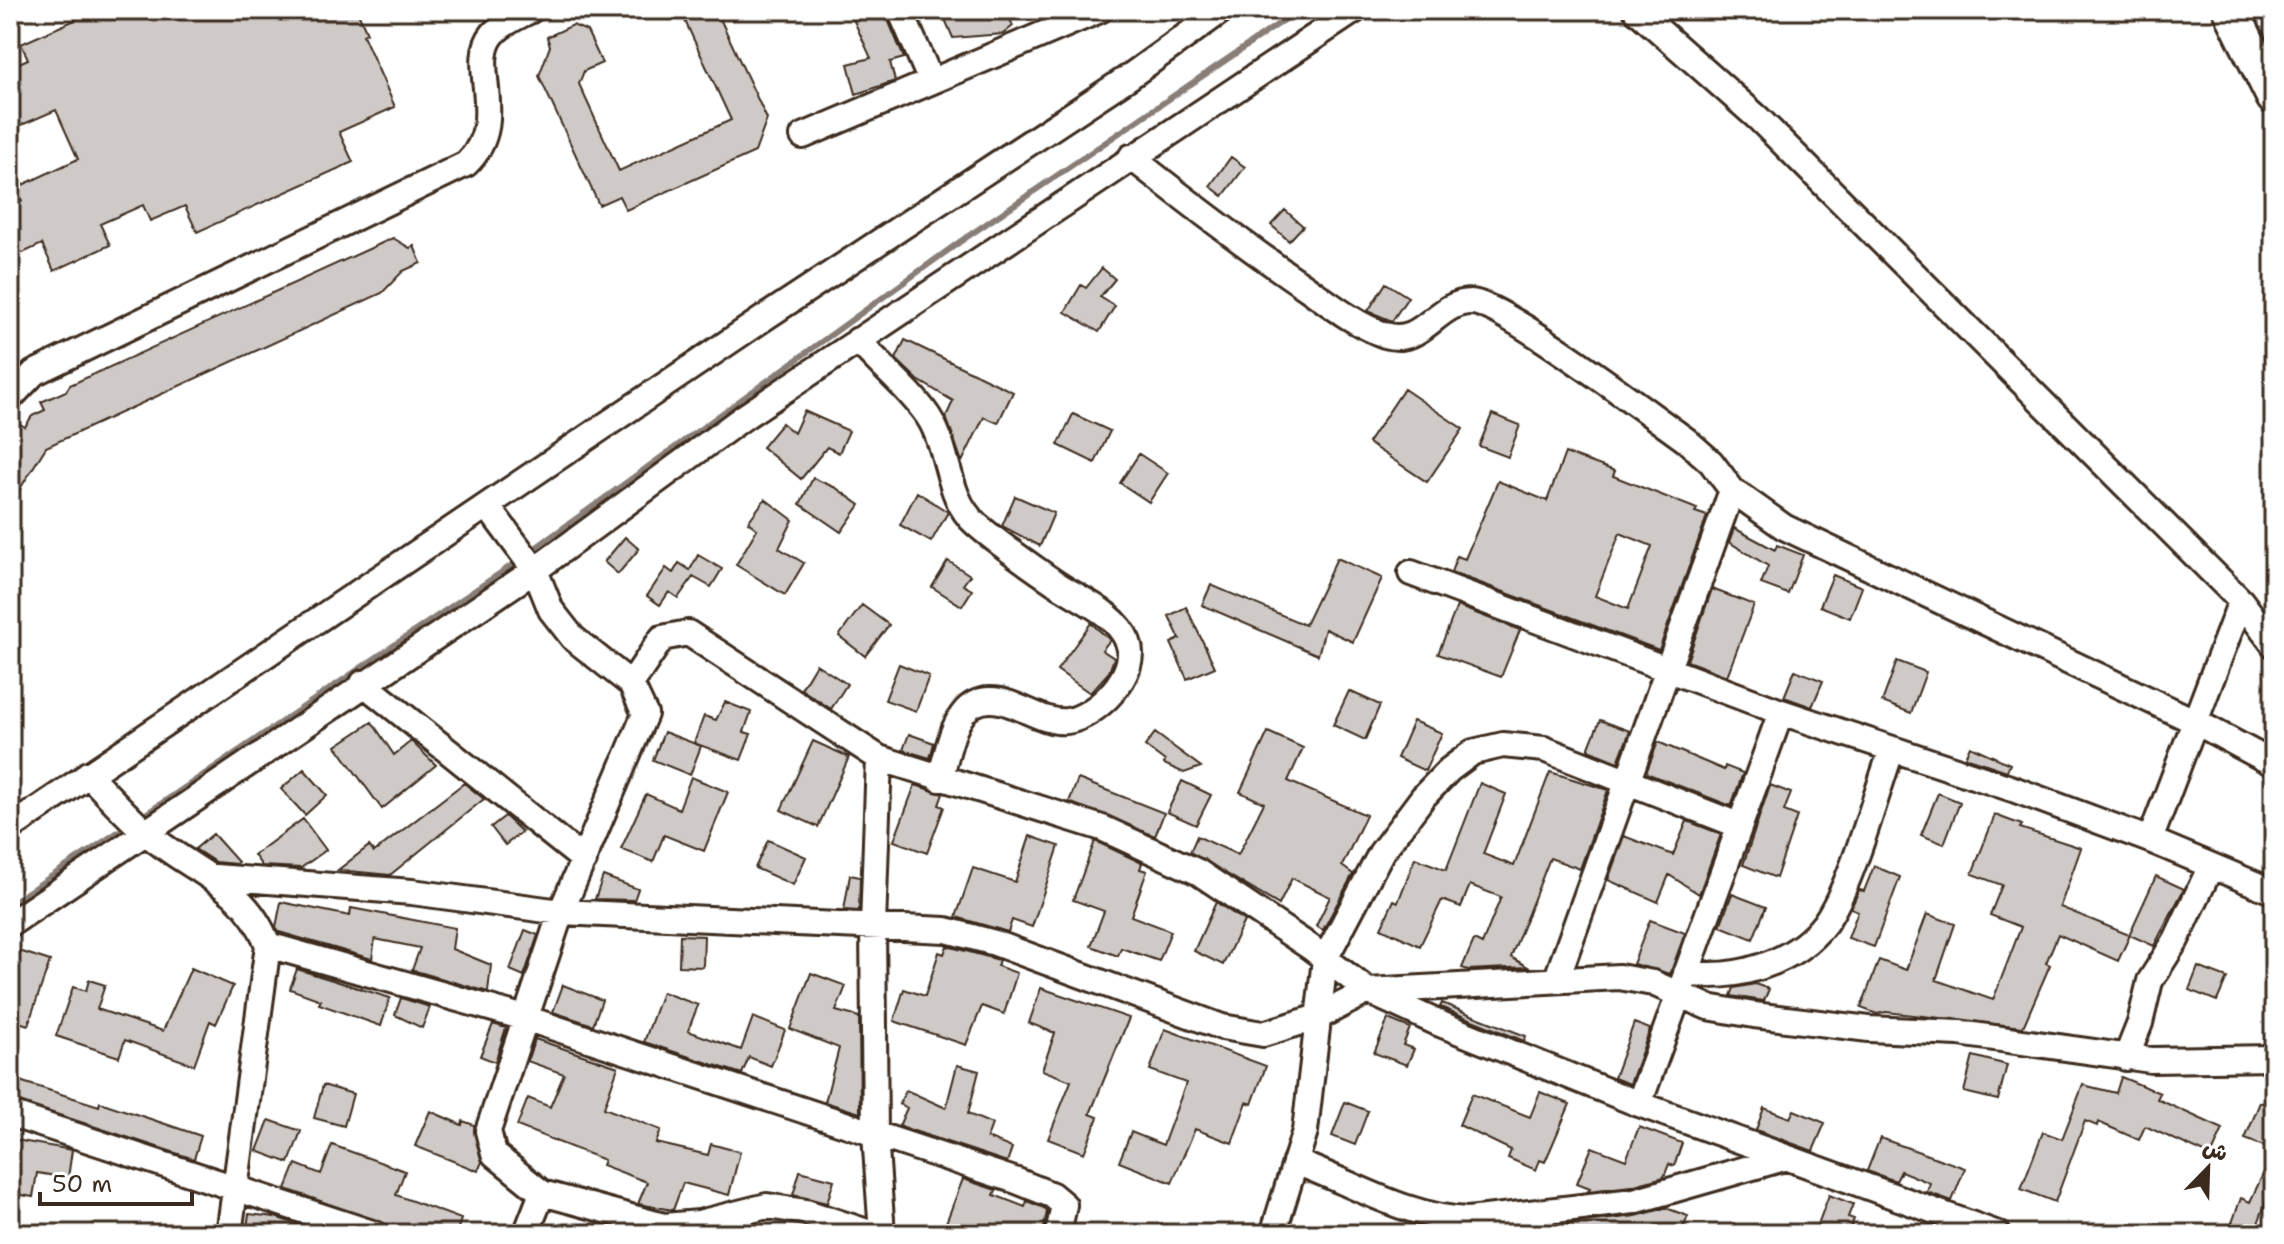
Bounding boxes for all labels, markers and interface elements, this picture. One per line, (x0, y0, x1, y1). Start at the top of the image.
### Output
north arrow (2168, 1128, 2248, 1208)
text: ش (2199, 1132, 2232, 1168)
scale bar (40, 1156, 192, 1206)
text: 50 m (52, 1168, 112, 1200)

